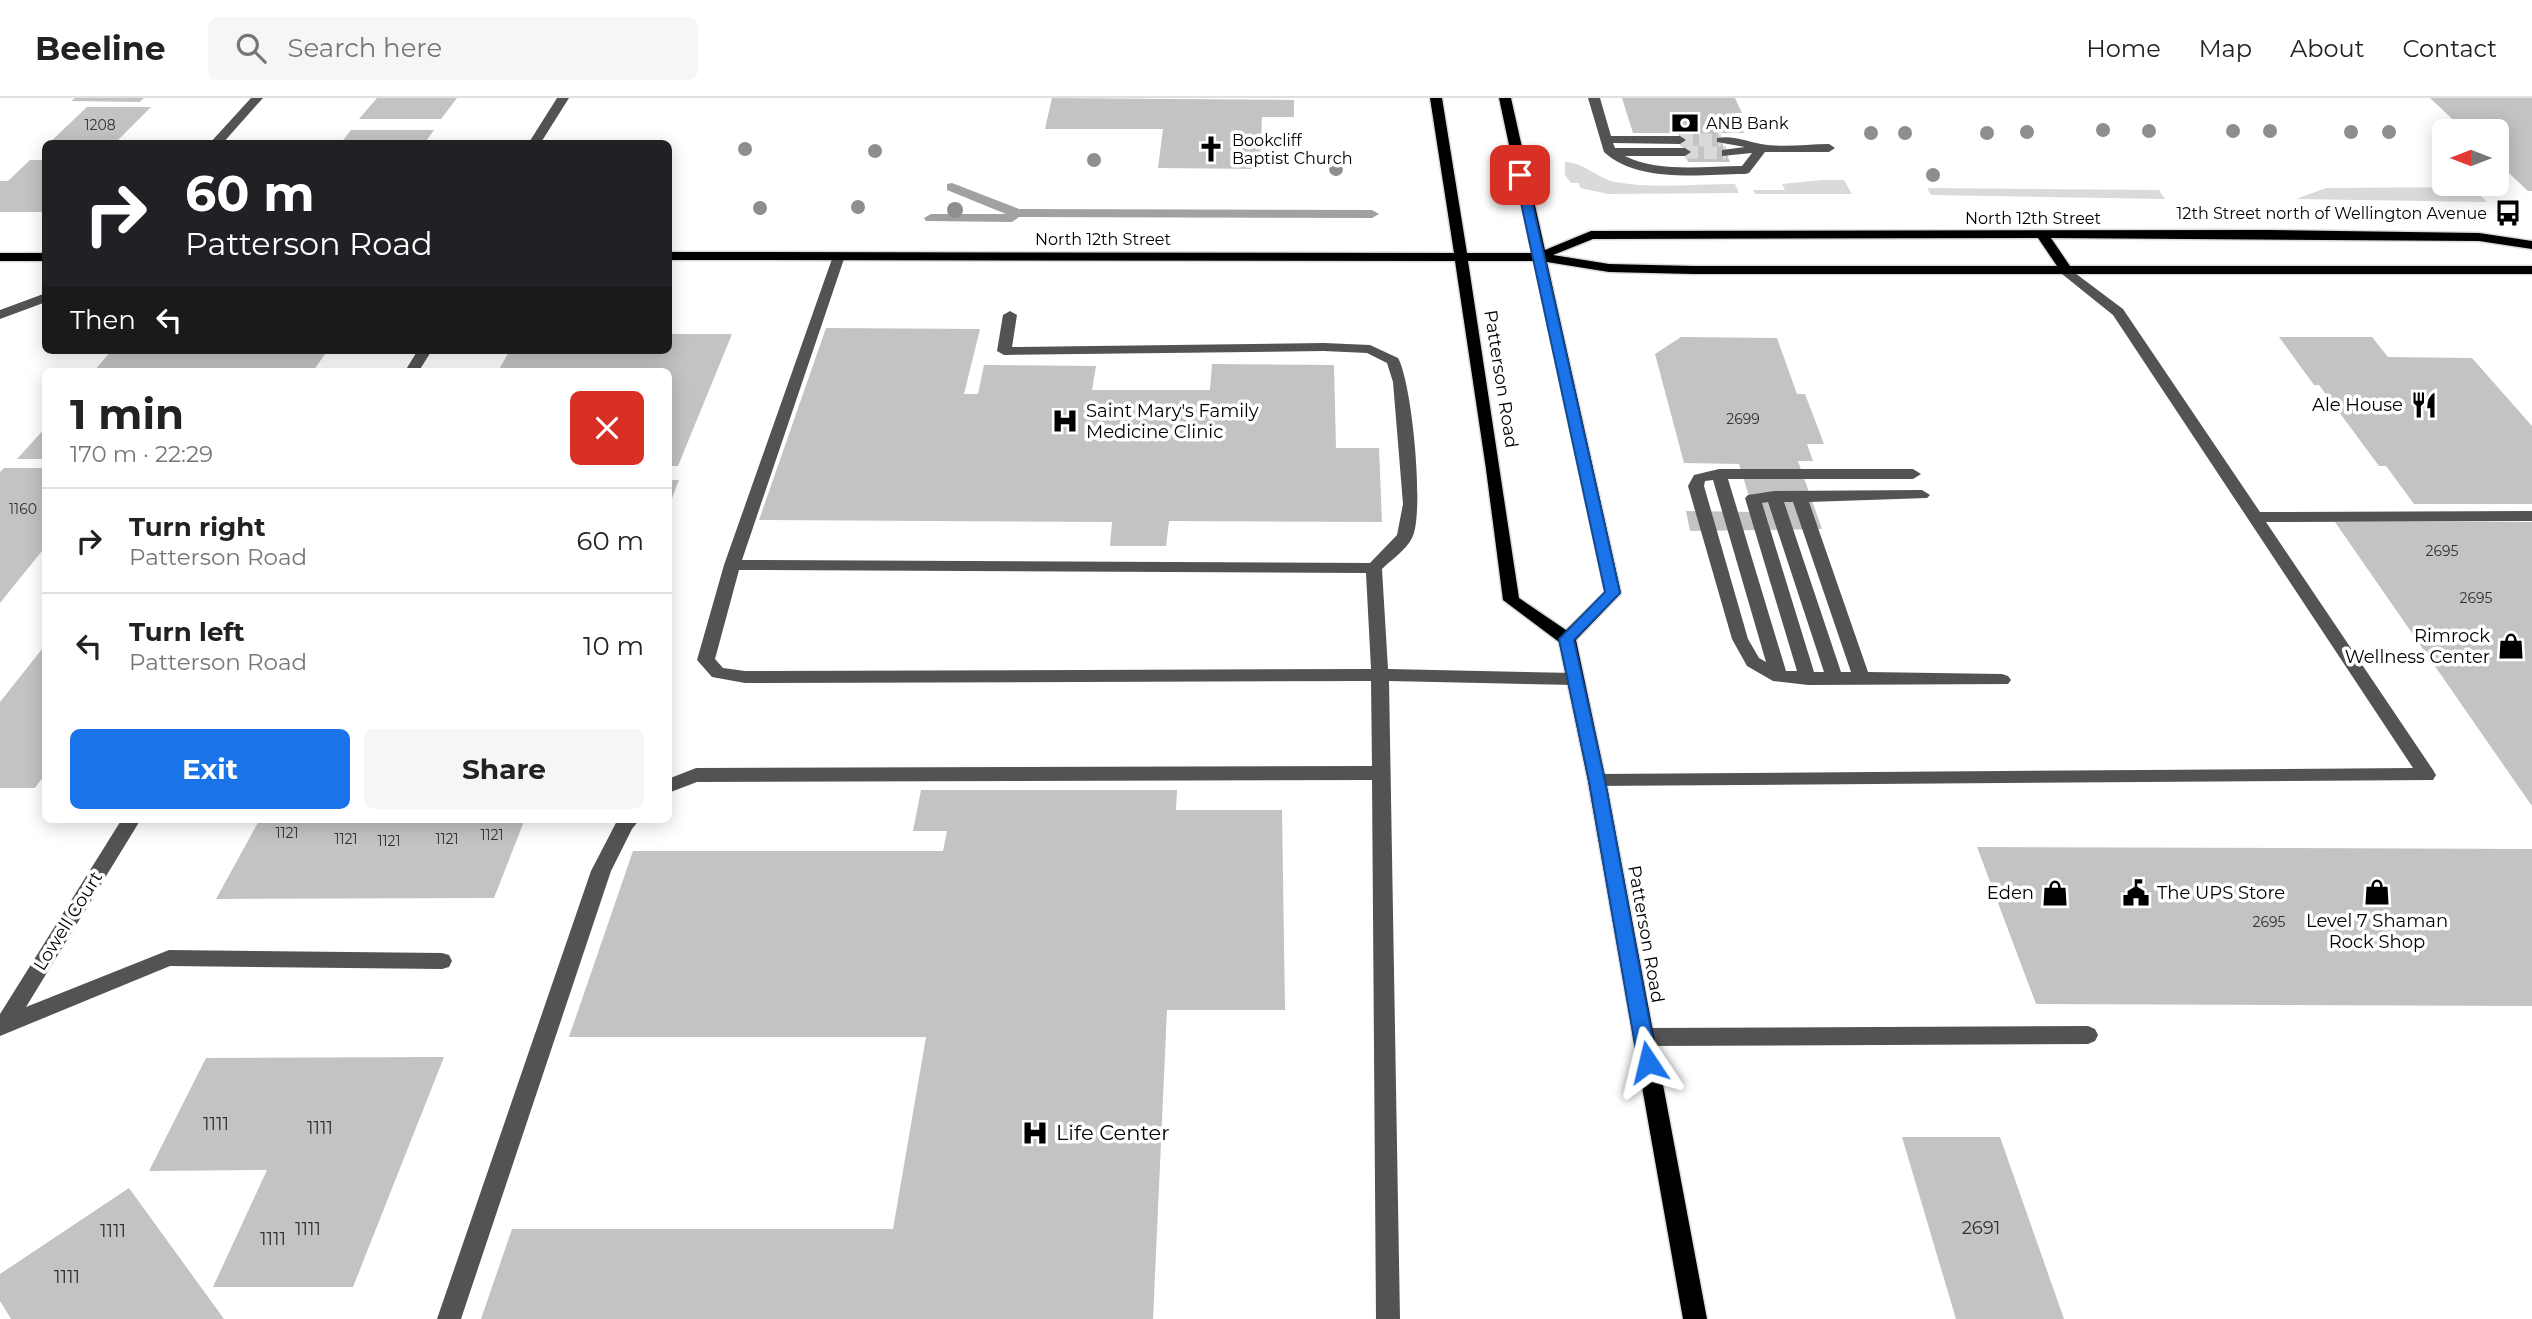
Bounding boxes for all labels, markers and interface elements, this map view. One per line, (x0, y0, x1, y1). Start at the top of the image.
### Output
search box (208, 17, 698, 80)
text: Beeline (35, 28, 166, 68)
icon: search (232, 29, 270, 67)
text: Search here (288, 32, 442, 64)
text: Home (2086, 34, 2161, 63)
text: Map (2199, 34, 2252, 63)
text: About (2290, 34, 2364, 63)
text: Contact (2402, 34, 2497, 63)
bank icon: ANB Bank (1670, 108, 1700, 138)
place label: ANB Bank (1706, 114, 1789, 133)
house number: 1208 (84, 116, 116, 134)
north arrow (2432, 119, 2510, 196)
map controls (2432, 119, 2509, 196)
place label: Bookcliff Baptist Church (1232, 131, 1352, 168)
church icon: Bookcliff Baptist Church (1196, 134, 1226, 164)
pin (1490, 145, 1550, 205)
icon: arrive (1501, 156, 1539, 194)
text: 60 m (185, 164, 315, 223)
icon: right (70, 168, 161, 259)
bus stop icon: 12th Street north of Wellington Avenue (2493, 198, 2523, 228)
place label: 12th Street north of Wellington Avenue (2177, 204, 2487, 223)
street label: North 12th Street (1965, 209, 2101, 228)
text: Patterson Road (185, 224, 433, 263)
street label: North 12th Street (1035, 230, 1171, 249)
icon: left (150, 301, 188, 339)
text: Then (70, 304, 136, 336)
street label: Patterson Road (1479, 308, 1523, 450)
text: 1 min (70, 388, 184, 440)
restaurant icon: Ale House (2409, 390, 2439, 420)
button: close (570, 391, 644, 465)
place label: Ale House (2312, 394, 2403, 416)
place label: Saint Mary's Family Medicine Clinic (1086, 400, 1259, 443)
hospital icon: Saint Mary's Family Medicine Clinic (1050, 406, 1080, 436)
house number: 2699 (1726, 410, 1760, 428)
text: 170 m · 22:29 (70, 440, 213, 468)
house number: 1160 (9, 500, 37, 518)
text: Turn right (129, 511, 265, 543)
icon: right (70, 522, 108, 560)
text: 60 m (577, 525, 644, 557)
house number: 2695 (2426, 542, 2459, 560)
text: Patterson Road (129, 543, 307, 571)
house number: 2695 (2460, 589, 2493, 607)
text: Turn left (129, 616, 245, 648)
place label: Rimrock Wellness Center (2345, 625, 2490, 668)
icon: left (70, 627, 108, 665)
text: 10 m (583, 630, 644, 662)
shop icon: Rimrock Wellness Center (2496, 631, 2526, 661)
text: Patterson Road (129, 648, 307, 676)
button: Exit (70, 729, 350, 809)
button: Share (364, 729, 644, 809)
house number: 1121 (275, 824, 299, 842)
house number: 1121 (480, 826, 504, 844)
house number: 1121 (334, 830, 358, 848)
house number: 1121 (435, 830, 459, 848)
house number: 1121 (377, 832, 401, 850)
street label: Patterson Road (1623, 863, 1669, 1005)
street label: Lowell Court (29, 867, 107, 975)
shop icon: Level 7 Shaman Rock Shop (2362, 877, 2392, 907)
shop icon: Eden (2040, 878, 2070, 908)
public building icon: The UPS Store (2121, 878, 2151, 908)
place label: Eden (1987, 882, 2034, 904)
place label: The UPS Store (2157, 882, 2285, 904)
place label: Level 7 Shaman Rock Shop (2306, 910, 2448, 953)
house number: 2695 (2253, 913, 2286, 931)
position arrow (1611, 1025, 1685, 1099)
house number: 1111 (203, 1113, 229, 1135)
house number: 1111 (307, 1117, 333, 1139)
hospital icon: Life Center (1020, 1118, 1050, 1148)
place label: Life Center (1056, 1120, 1170, 1145)
house number: 2691 (1962, 1217, 2000, 1239)
house number: 1111 (295, 1218, 321, 1240)
house number: 1111 (100, 1220, 126, 1242)
house number: 1111 (260, 1228, 286, 1250)
house number: 1111 (54, 1266, 80, 1288)

